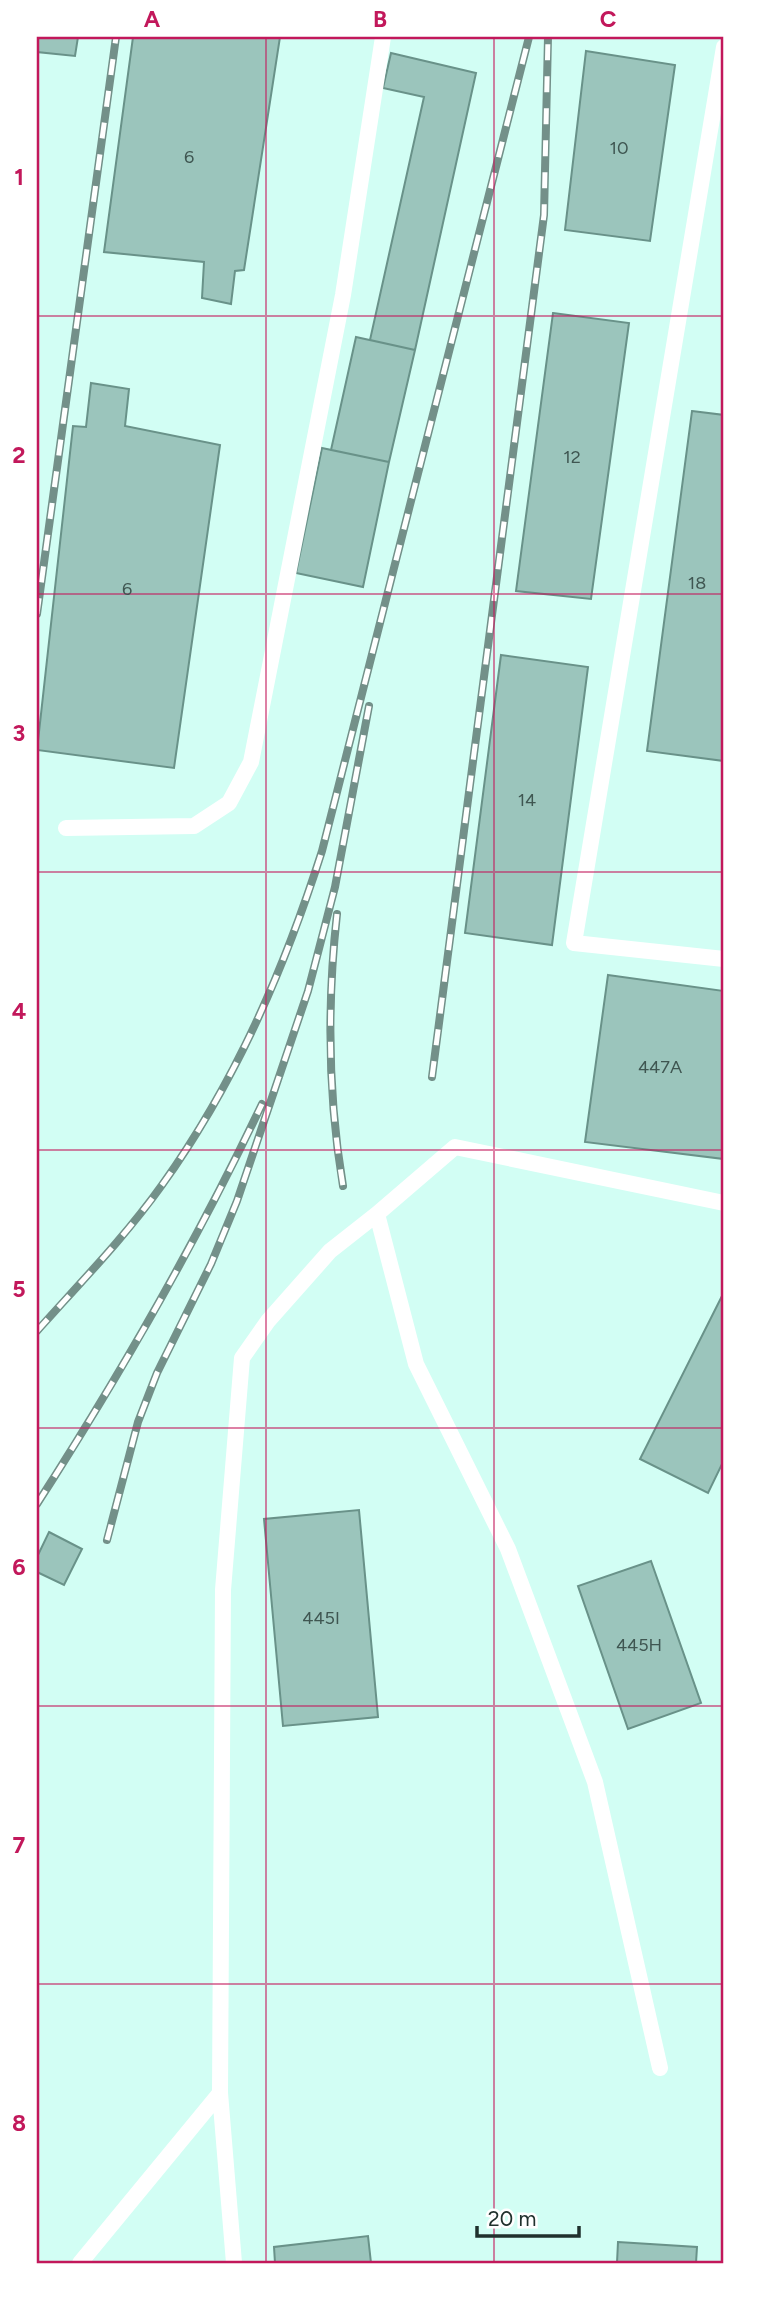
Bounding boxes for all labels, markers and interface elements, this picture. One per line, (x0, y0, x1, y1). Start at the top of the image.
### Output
text: A (144, 5, 161, 33)
text: B (373, 5, 387, 33)
text: C (600, 5, 617, 33)
house number: 10 (610, 137, 628, 159)
house number: 6 (184, 146, 194, 168)
text: 1 (14, 163, 24, 191)
text: 2 (12, 441, 26, 469)
house number: 12 (563, 446, 581, 468)
house number: 18 (688, 572, 706, 594)
house number: 6 (122, 578, 132, 600)
text: 3 (13, 719, 25, 747)
house number: 14 (518, 789, 536, 811)
text: 4 (12, 997, 26, 1025)
house number: 447A (638, 1056, 682, 1078)
text: 5 (12, 1275, 26, 1303)
text: 6 (12, 1553, 26, 1581)
house number: 445I (302, 1607, 340, 1629)
house number: 445H (616, 1634, 662, 1656)
text: 7 (13, 1831, 26, 1859)
text: 8 (12, 2109, 26, 2137)
scale bar (477, 2195, 579, 2239)
text: 20 m (488, 2206, 536, 2231)

